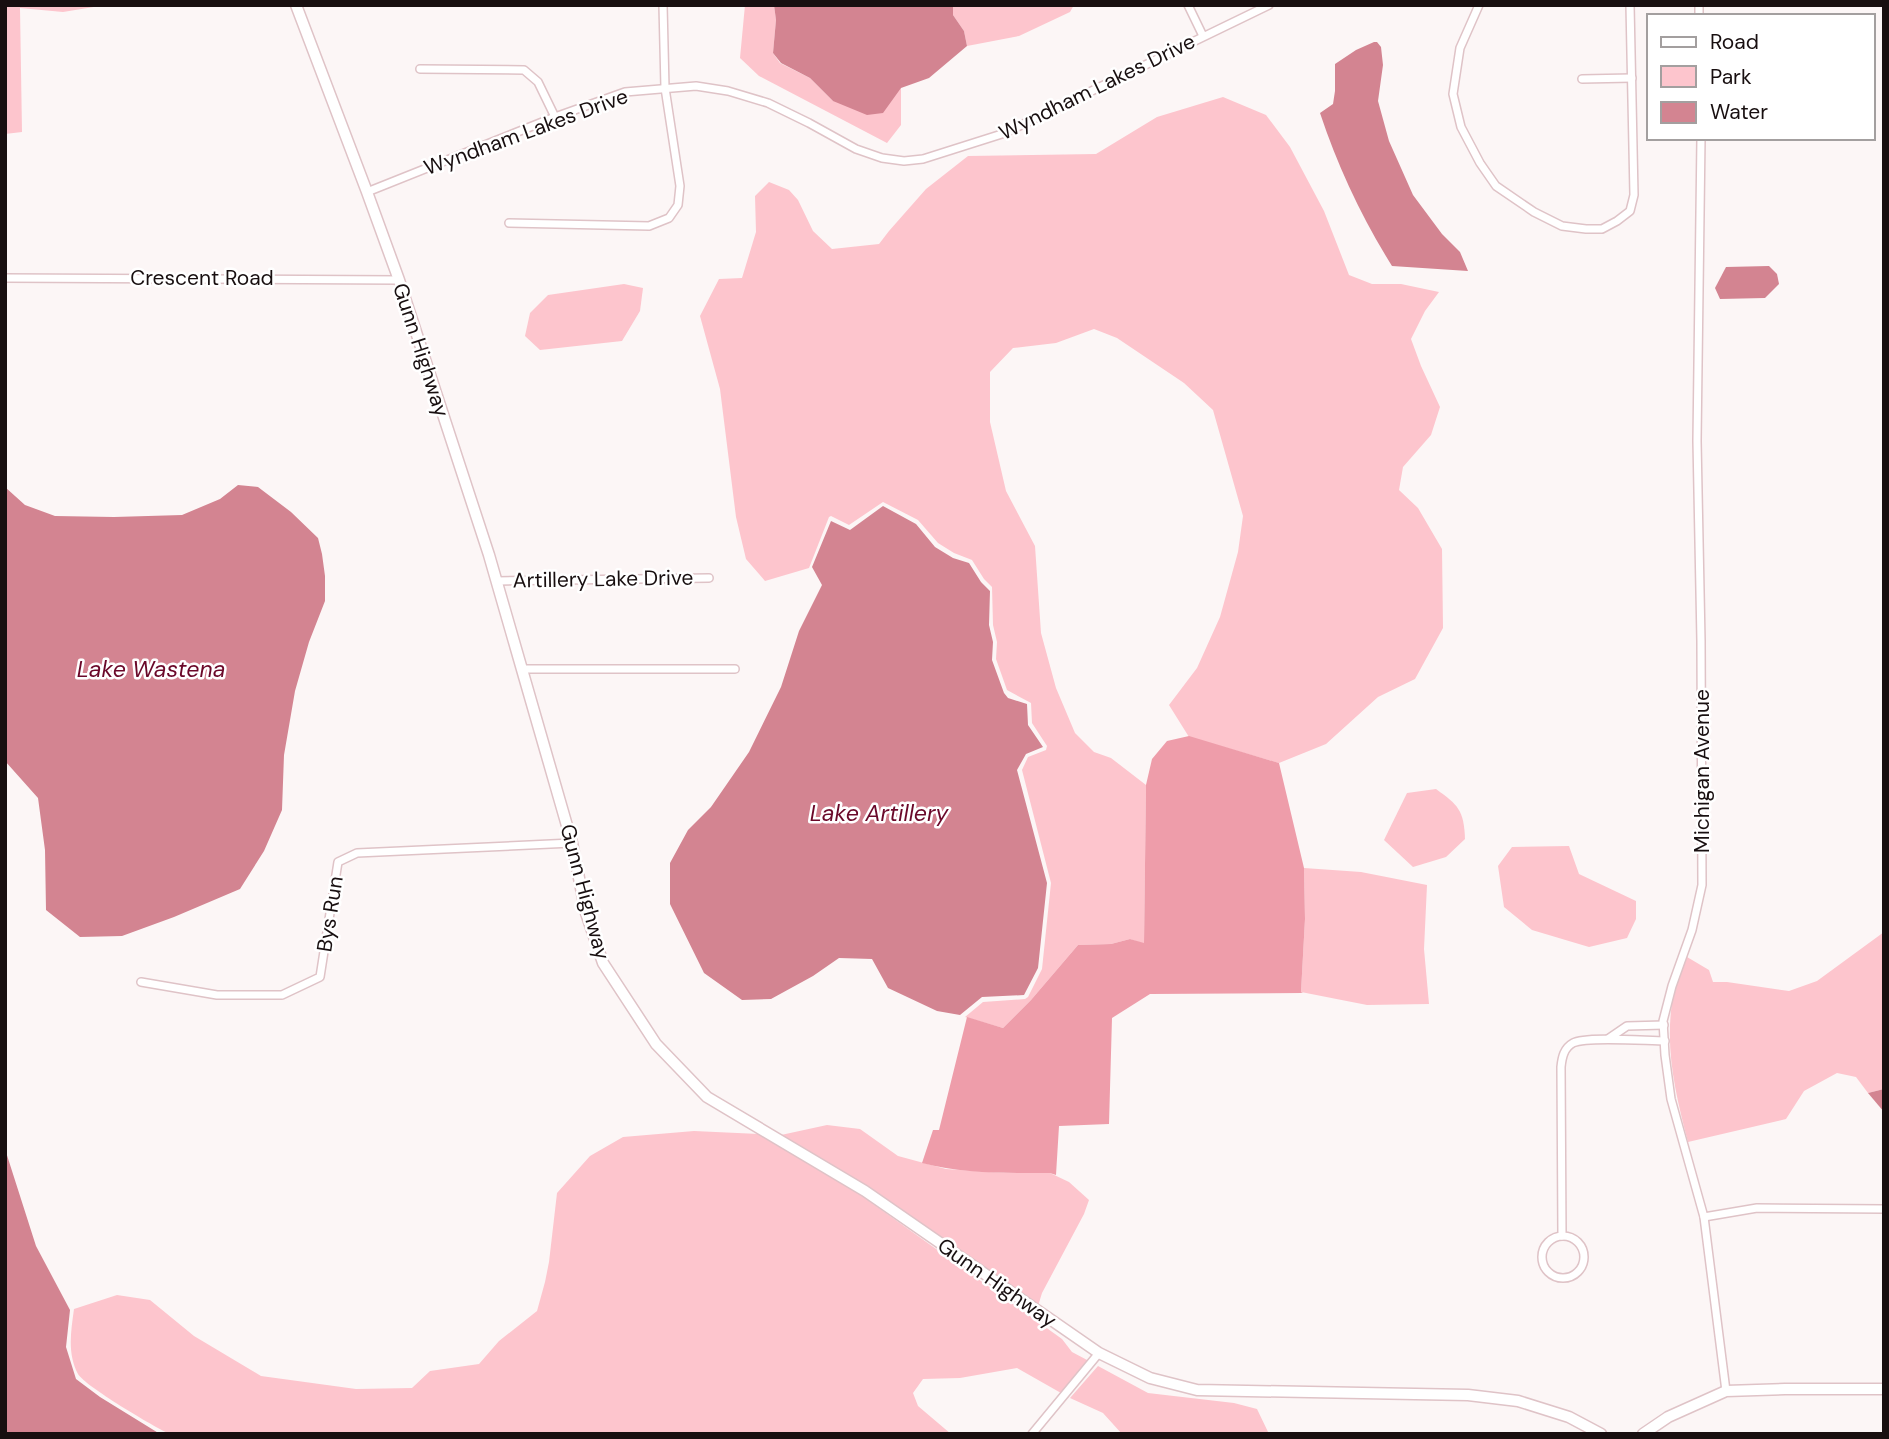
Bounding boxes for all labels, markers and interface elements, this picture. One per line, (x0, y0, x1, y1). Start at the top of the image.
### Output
legend (1647, 14, 1875, 140)
street label: Wyndham Lakes Drive (994, 27, 1200, 147)
text: Road (1710, 28, 1759, 56)
text: Park (1710, 63, 1752, 91)
street label: Wyndham Lakes Drive (420, 82, 632, 182)
text: Water (1710, 98, 1768, 126)
street label: Crescent Road (130, 264, 274, 292)
street label: Gunn Highway (386, 279, 456, 421)
street label: Artillery Lake Drive (512, 563, 694, 595)
water label: Lake Wastena (77, 654, 225, 684)
street label: Michigan Avenue (1688, 689, 1716, 853)
water label: Lake Artillery (810, 798, 950, 828)
street label: Gunn Highway (553, 821, 617, 963)
street label: Bys Run (310, 874, 350, 954)
street label: Gunn Highway (932, 1232, 1062, 1335)

